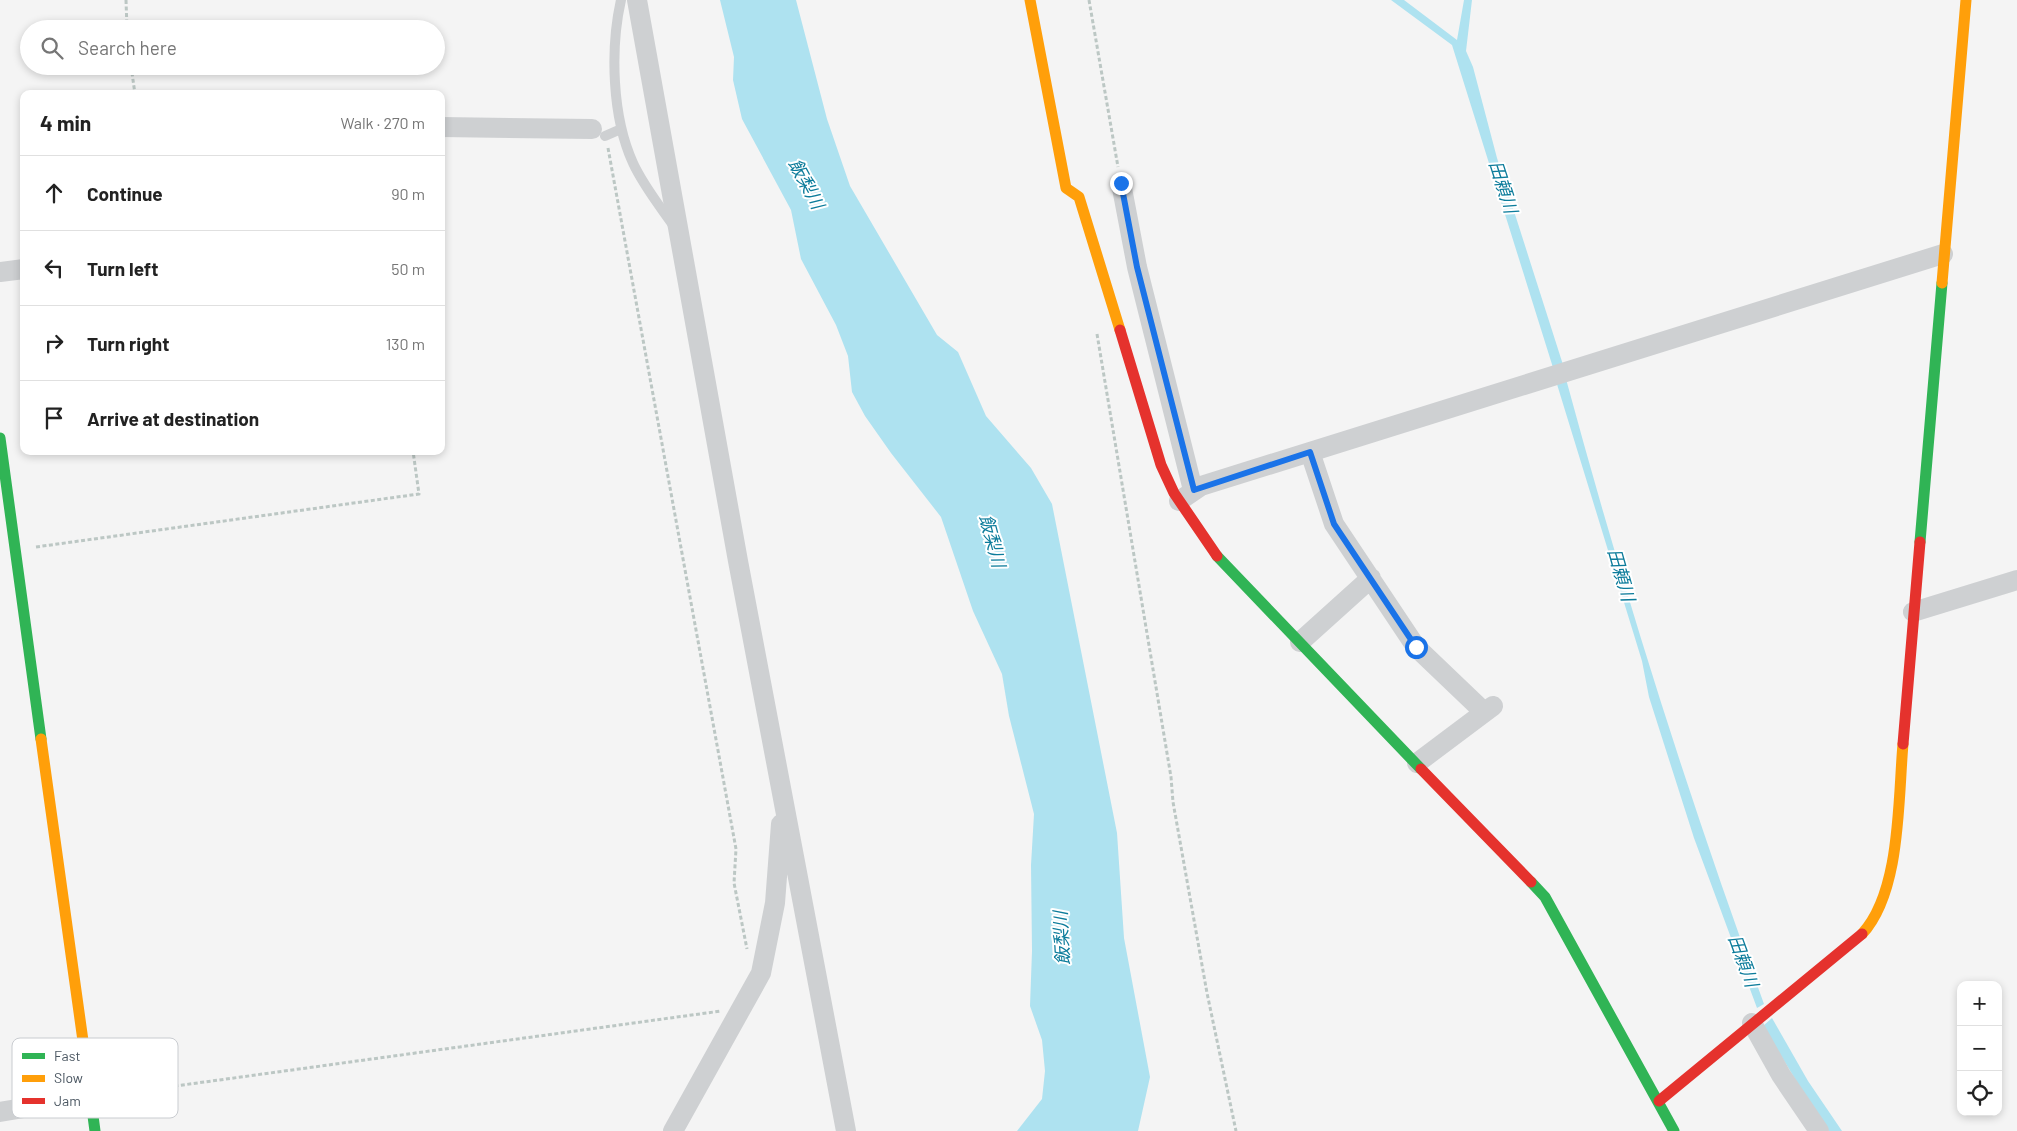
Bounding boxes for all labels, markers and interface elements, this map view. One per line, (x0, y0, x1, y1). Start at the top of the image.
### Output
search box (20, 20, 445, 75)
icon: search (38, 34, 66, 62)
text: Search here (78, 36, 177, 59)
text: 4 min (40, 110, 91, 135)
text: Walk · 270 m (340, 113, 425, 132)
water label: 飯梨川 (784, 155, 830, 214)
water label: 田頼川 (1485, 158, 1523, 218)
route end (1110, 172, 1133, 195)
icon: ahead (40, 179, 68, 207)
text: Continue (87, 182, 163, 205)
text: 90 m (391, 184, 425, 203)
icon: left (40, 254, 68, 282)
text: Turn left (87, 257, 158, 280)
text: 50 m (391, 259, 425, 278)
icon: right (40, 329, 68, 357)
text: Turn right (87, 332, 169, 355)
text: 130 m (386, 334, 425, 353)
icon: arrive (40, 404, 68, 432)
text: Arrive at destination (87, 407, 259, 430)
water label: 飯梨川 (975, 512, 1011, 572)
water label: 田頼川 (1604, 546, 1641, 606)
route start (1405, 636, 1428, 659)
water label: 飯梨川 (1048, 909, 1073, 966)
water label: 田頼川 (1724, 932, 1764, 992)
map controls (1957, 981, 2002, 1116)
button: + (1957, 981, 2002, 1026)
button: − (1957, 1026, 2002, 1071)
legend (12, 1038, 178, 1118)
text: Fast (54, 1047, 80, 1064)
text: Slow (54, 1069, 83, 1086)
button: locate (1957, 1071, 2002, 1116)
text: Jam (54, 1092, 81, 1109)

